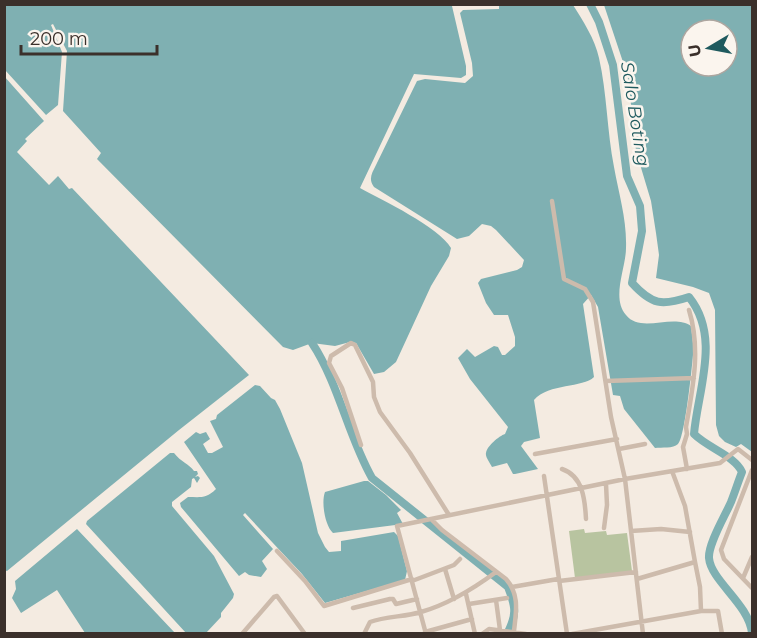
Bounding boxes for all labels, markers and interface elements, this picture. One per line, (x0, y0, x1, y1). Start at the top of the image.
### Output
scale bar (21, 18, 158, 56)
north arrow (679, 18, 739, 78)
text: 200 m (30, 28, 88, 50)
text: U (684, 43, 705, 58)
water label: Salo Boting (616, 60, 654, 168)

